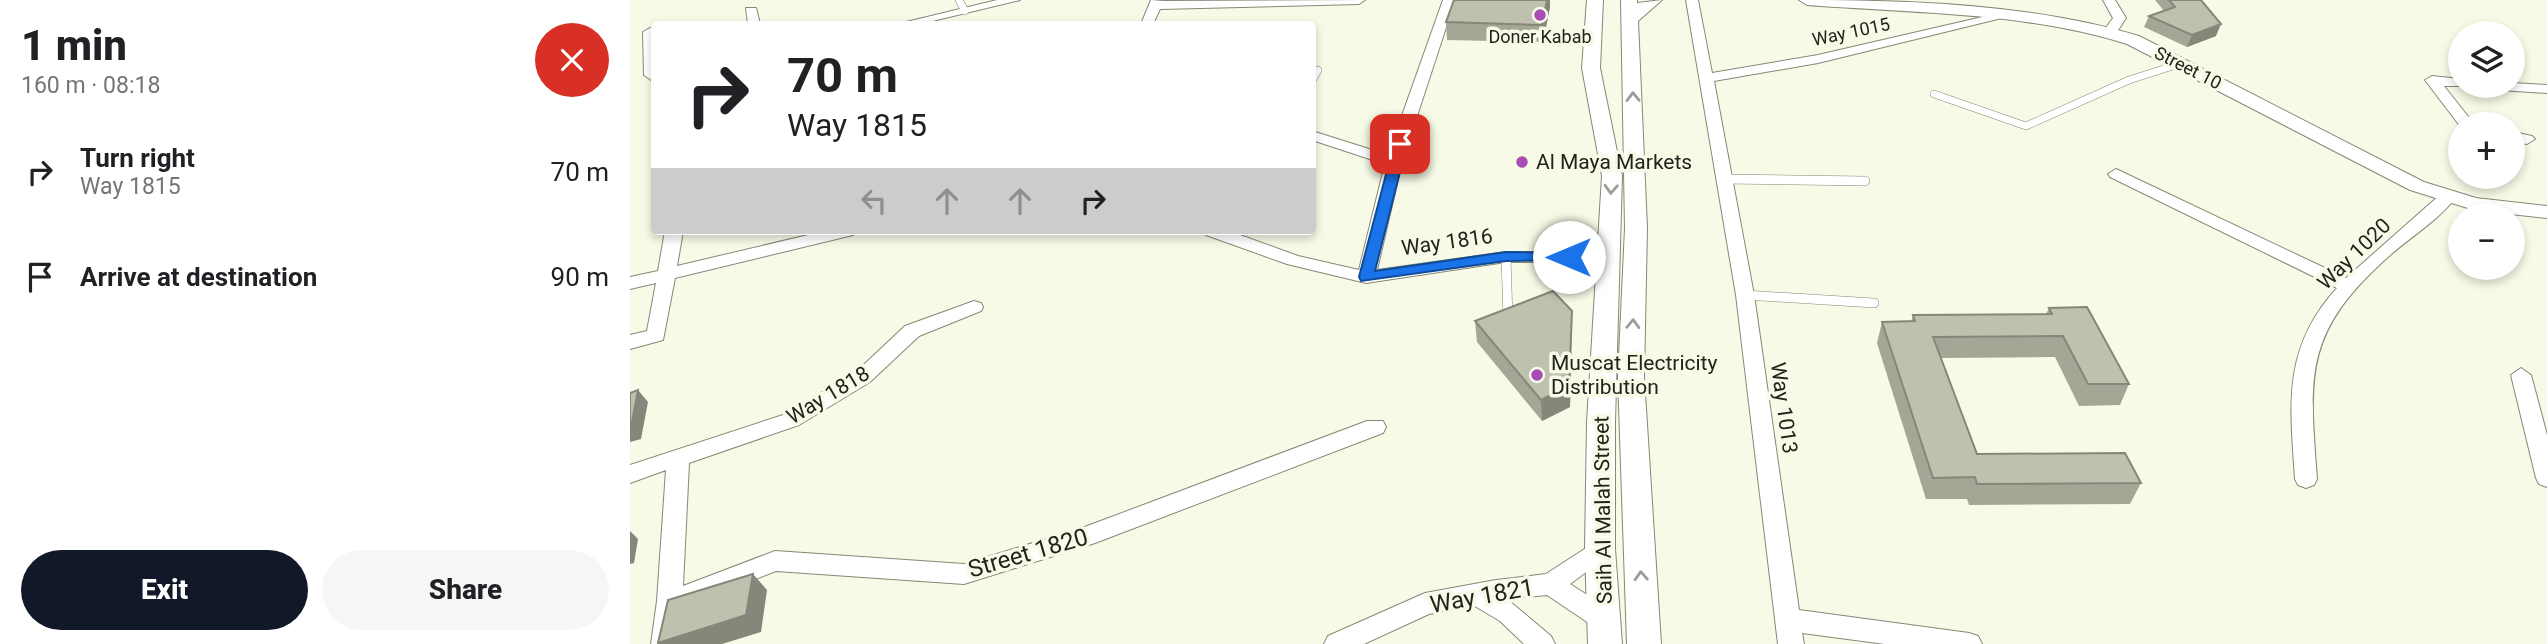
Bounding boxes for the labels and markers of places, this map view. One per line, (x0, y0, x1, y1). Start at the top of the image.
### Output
marker: Doner Kabab (1532, 7, 1548, 23)
place label: Doner Kabab (1488, 26, 1592, 47)
pin (1370, 114, 1430, 174)
place label: Al Maya Markets (1536, 150, 1692, 174)
marker: Al Maya Markets (1514, 154, 1530, 170)
place label: Muscat Electricity Distribution (1551, 351, 1717, 399)
marker: Muscat Electricity Distribution (1529, 367, 1545, 383)

